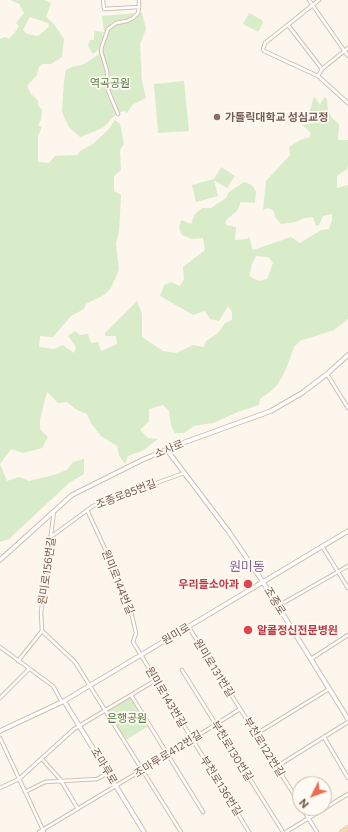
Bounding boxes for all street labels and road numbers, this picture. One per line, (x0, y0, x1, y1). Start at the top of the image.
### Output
street label: 소사로 (152, 437, 186, 461)
street label: 조종로85번길 (94, 476, 158, 512)
street label: 원미로156번길 (36, 536, 58, 606)
street label: 원미로144번길 (99, 548, 137, 616)
street label: 조종로 (261, 585, 289, 617)
street label: 원미로 (160, 621, 192, 647)
street label: 원미로131번길 (191, 636, 237, 700)
street label: 원미로143번길 (143, 664, 189, 730)
street label: 부천로122번길 (241, 715, 287, 779)
street label: 부천로130번길 (208, 718, 256, 784)
street label: 조마루로412번길 (132, 728, 204, 780)
street label: 조마루로 (88, 745, 120, 787)
street label: 부천로136번길 (197, 754, 245, 818)

